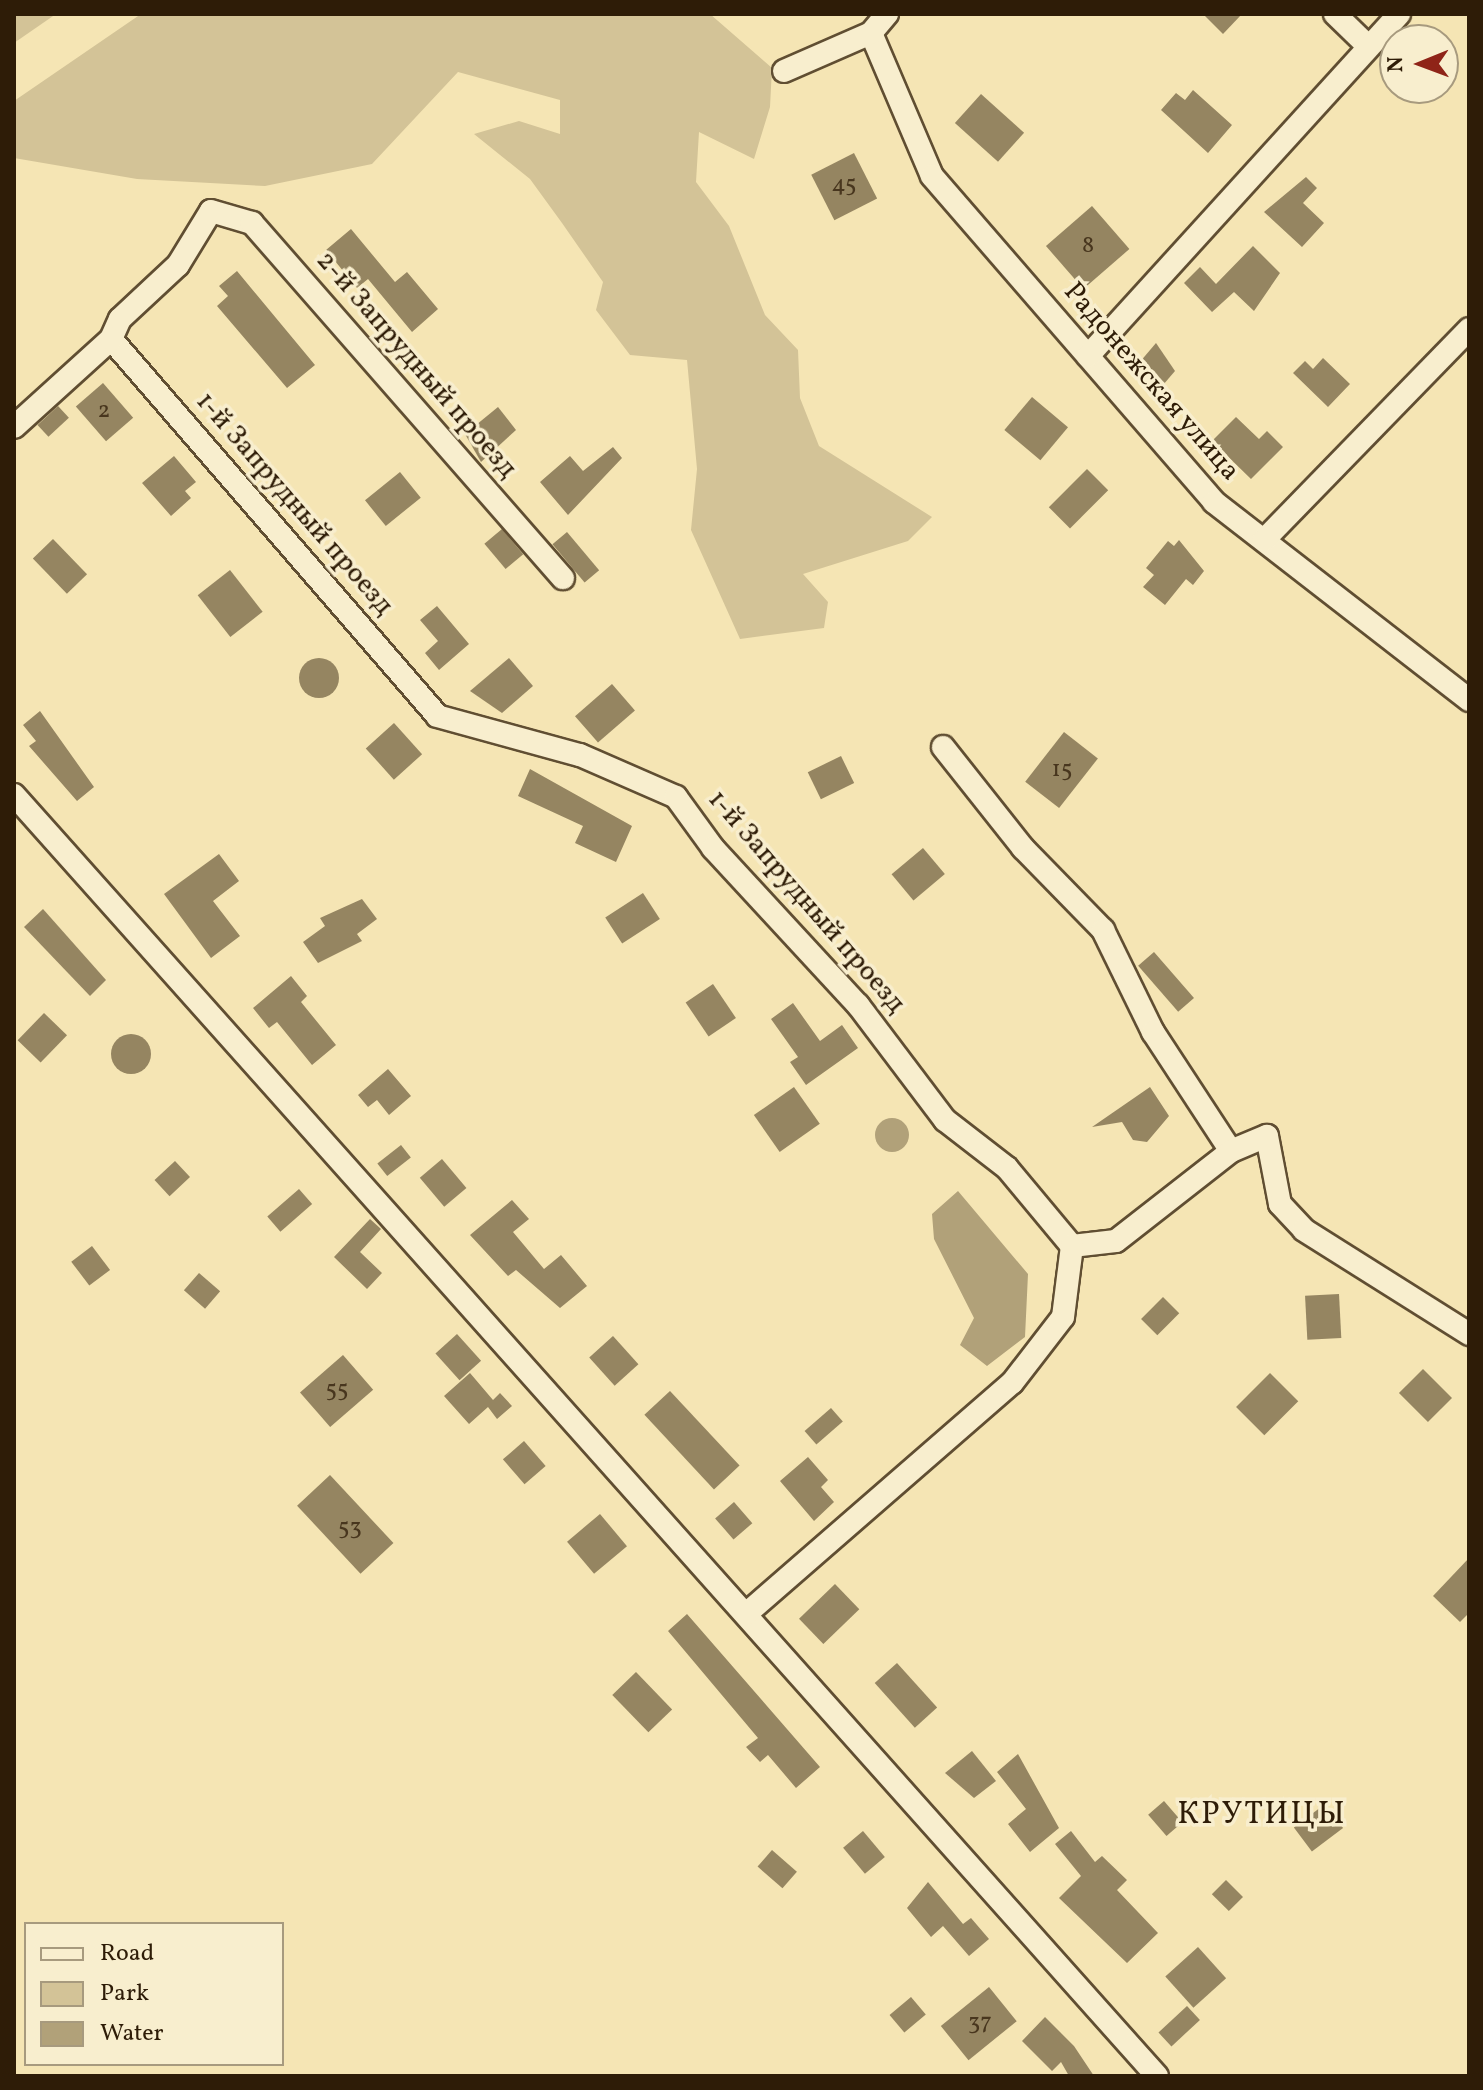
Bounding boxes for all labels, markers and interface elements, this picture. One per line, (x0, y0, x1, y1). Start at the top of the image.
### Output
north arrow (1379, 24, 1459, 104)
text: N (1381, 56, 1412, 73)
house number: 45 (831, 172, 857, 200)
house number: 8 (1082, 233, 1094, 261)
street label: 2-й Запрудный проезд (308, 245, 524, 485)
street label: Радонежская улица (1055, 276, 1247, 488)
street label: 1-й Запрудный проезд (188, 386, 400, 622)
house number: 2 (98, 398, 110, 426)
house number: 15 (1052, 757, 1072, 785)
street label: 1-й Запрудный проезд (700, 784, 912, 1020)
house number: 55 (325, 1377, 349, 1405)
house number: 53 (338, 1515, 362, 1543)
district label: КРУТИЦЫ (1177, 1796, 1347, 1834)
legend (24, 1922, 284, 2066)
text: Road (100, 1937, 154, 1971)
text: Park (100, 1977, 149, 2011)
house number: 37 (968, 2010, 992, 2038)
text: Water (100, 2017, 164, 2051)

